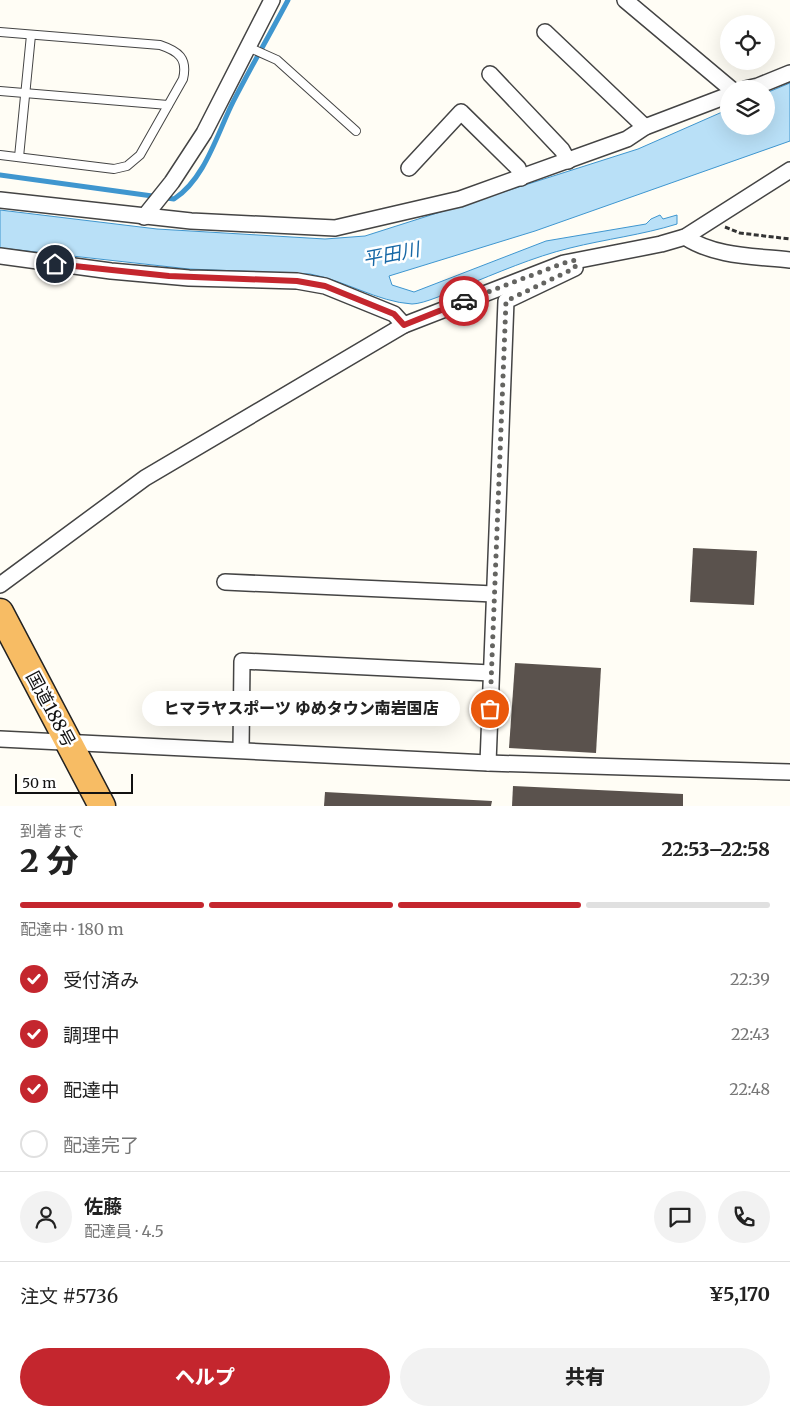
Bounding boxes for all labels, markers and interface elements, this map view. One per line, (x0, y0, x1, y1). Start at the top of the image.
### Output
map controls (720, 15, 775, 135)
button: locate (720, 15, 775, 70)
button: layers (720, 80, 775, 135)
water label: 平田川 (361, 236, 423, 271)
pin (34, 243, 76, 285)
icon: home (41, 250, 69, 278)
courier (439, 276, 489, 326)
icon: car (450, 287, 478, 315)
street label: 国道188号 (21, 667, 81, 751)
pin (469, 688, 511, 730)
callout: ヒマラヤスポーツ ゆめタウン南岩国店 (142, 692, 460, 726)
icon: bag (476, 695, 504, 723)
text: ヒマラヤスポーツ ゆめタウン南岩国店 (163, 698, 439, 718)
scale bar (15, 771, 132, 794)
text: 50 m (22, 774, 56, 792)
text: 到着まで (20, 821, 84, 841)
text: 22:53–22:58 (662, 837, 770, 861)
text: 2 分 (20, 841, 78, 881)
text: 配達中 · 180 m (20, 919, 124, 939)
icon: check (20, 965, 48, 993)
text: 受付済み (63, 968, 139, 992)
text: 22:39 (730, 969, 770, 989)
icon: check (20, 1020, 48, 1048)
text: 調理中 (63, 1023, 120, 1047)
text: 22:43 (731, 1024, 770, 1044)
icon: check (20, 1075, 48, 1103)
text: 配達中 (63, 1078, 120, 1102)
text: 22:48 (729, 1079, 770, 1099)
text: 配達完了 (63, 1133, 139, 1157)
button: person (20, 1191, 72, 1243)
button: chat (654, 1191, 706, 1243)
button: phone (718, 1191, 770, 1243)
text: 佐藤 (84, 1194, 122, 1218)
text: 配達員 · 4.5 (84, 1221, 164, 1241)
text: ¥5,170 (709, 1282, 770, 1306)
text: 注文 #5736 (20, 1284, 118, 1308)
button: ヘルプ (20, 1348, 390, 1406)
button: 共有 (400, 1348, 770, 1406)

